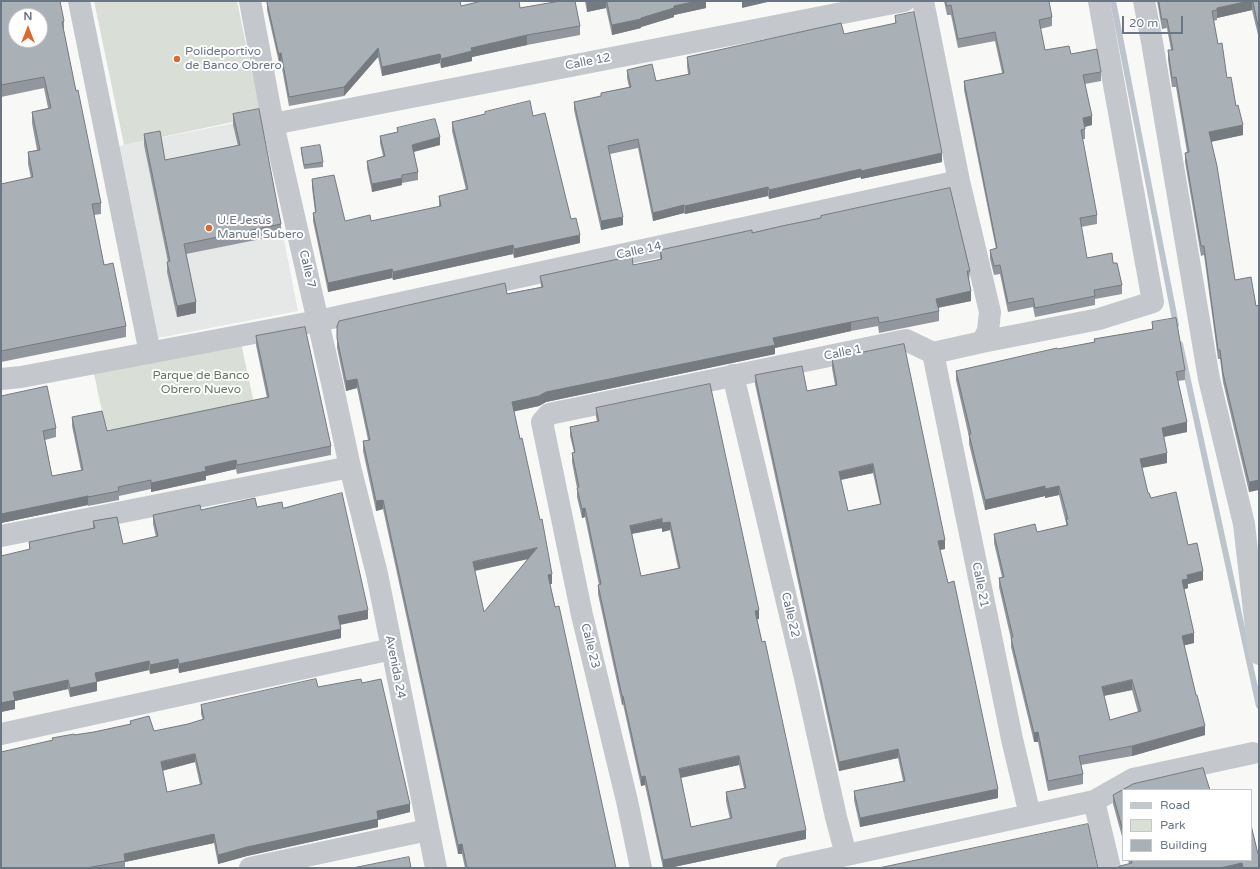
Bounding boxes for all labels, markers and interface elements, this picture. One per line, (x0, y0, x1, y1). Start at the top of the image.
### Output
north arrow (8, 8, 48, 48)
scale bar (1124, 8, 1185, 34)
text: N (24, 10, 32, 23)
text: 20 m (1129, 16, 1158, 30)
place label: Polideportivo de Banco Obrero (185, 45, 282, 73)
street label: Calle 12 (564, 51, 612, 73)
marker: Polideportivo de Banco Obrero (172, 54, 182, 64)
place label: U.E Jesús Manuel Subero (217, 214, 303, 242)
marker: U.E Jesús Manuel Subero (204, 223, 214, 233)
street label: Calle 14 (615, 239, 663, 263)
street label: Calle 7 (296, 249, 318, 289)
street label: Calle 1 (823, 342, 863, 364)
park label: Parque de Banco Obrero Nuevo (152, 369, 250, 397)
street label: Calle 21 (969, 561, 991, 609)
street label: Calle 22 (778, 591, 802, 639)
street label: Calle 23 (577, 622, 603, 670)
street label: Avenida 24 (382, 634, 408, 700)
legend (1122, 789, 1252, 861)
text: Road (1160, 798, 1190, 812)
text: Park (1160, 818, 1186, 832)
text: Building (1160, 838, 1207, 852)

